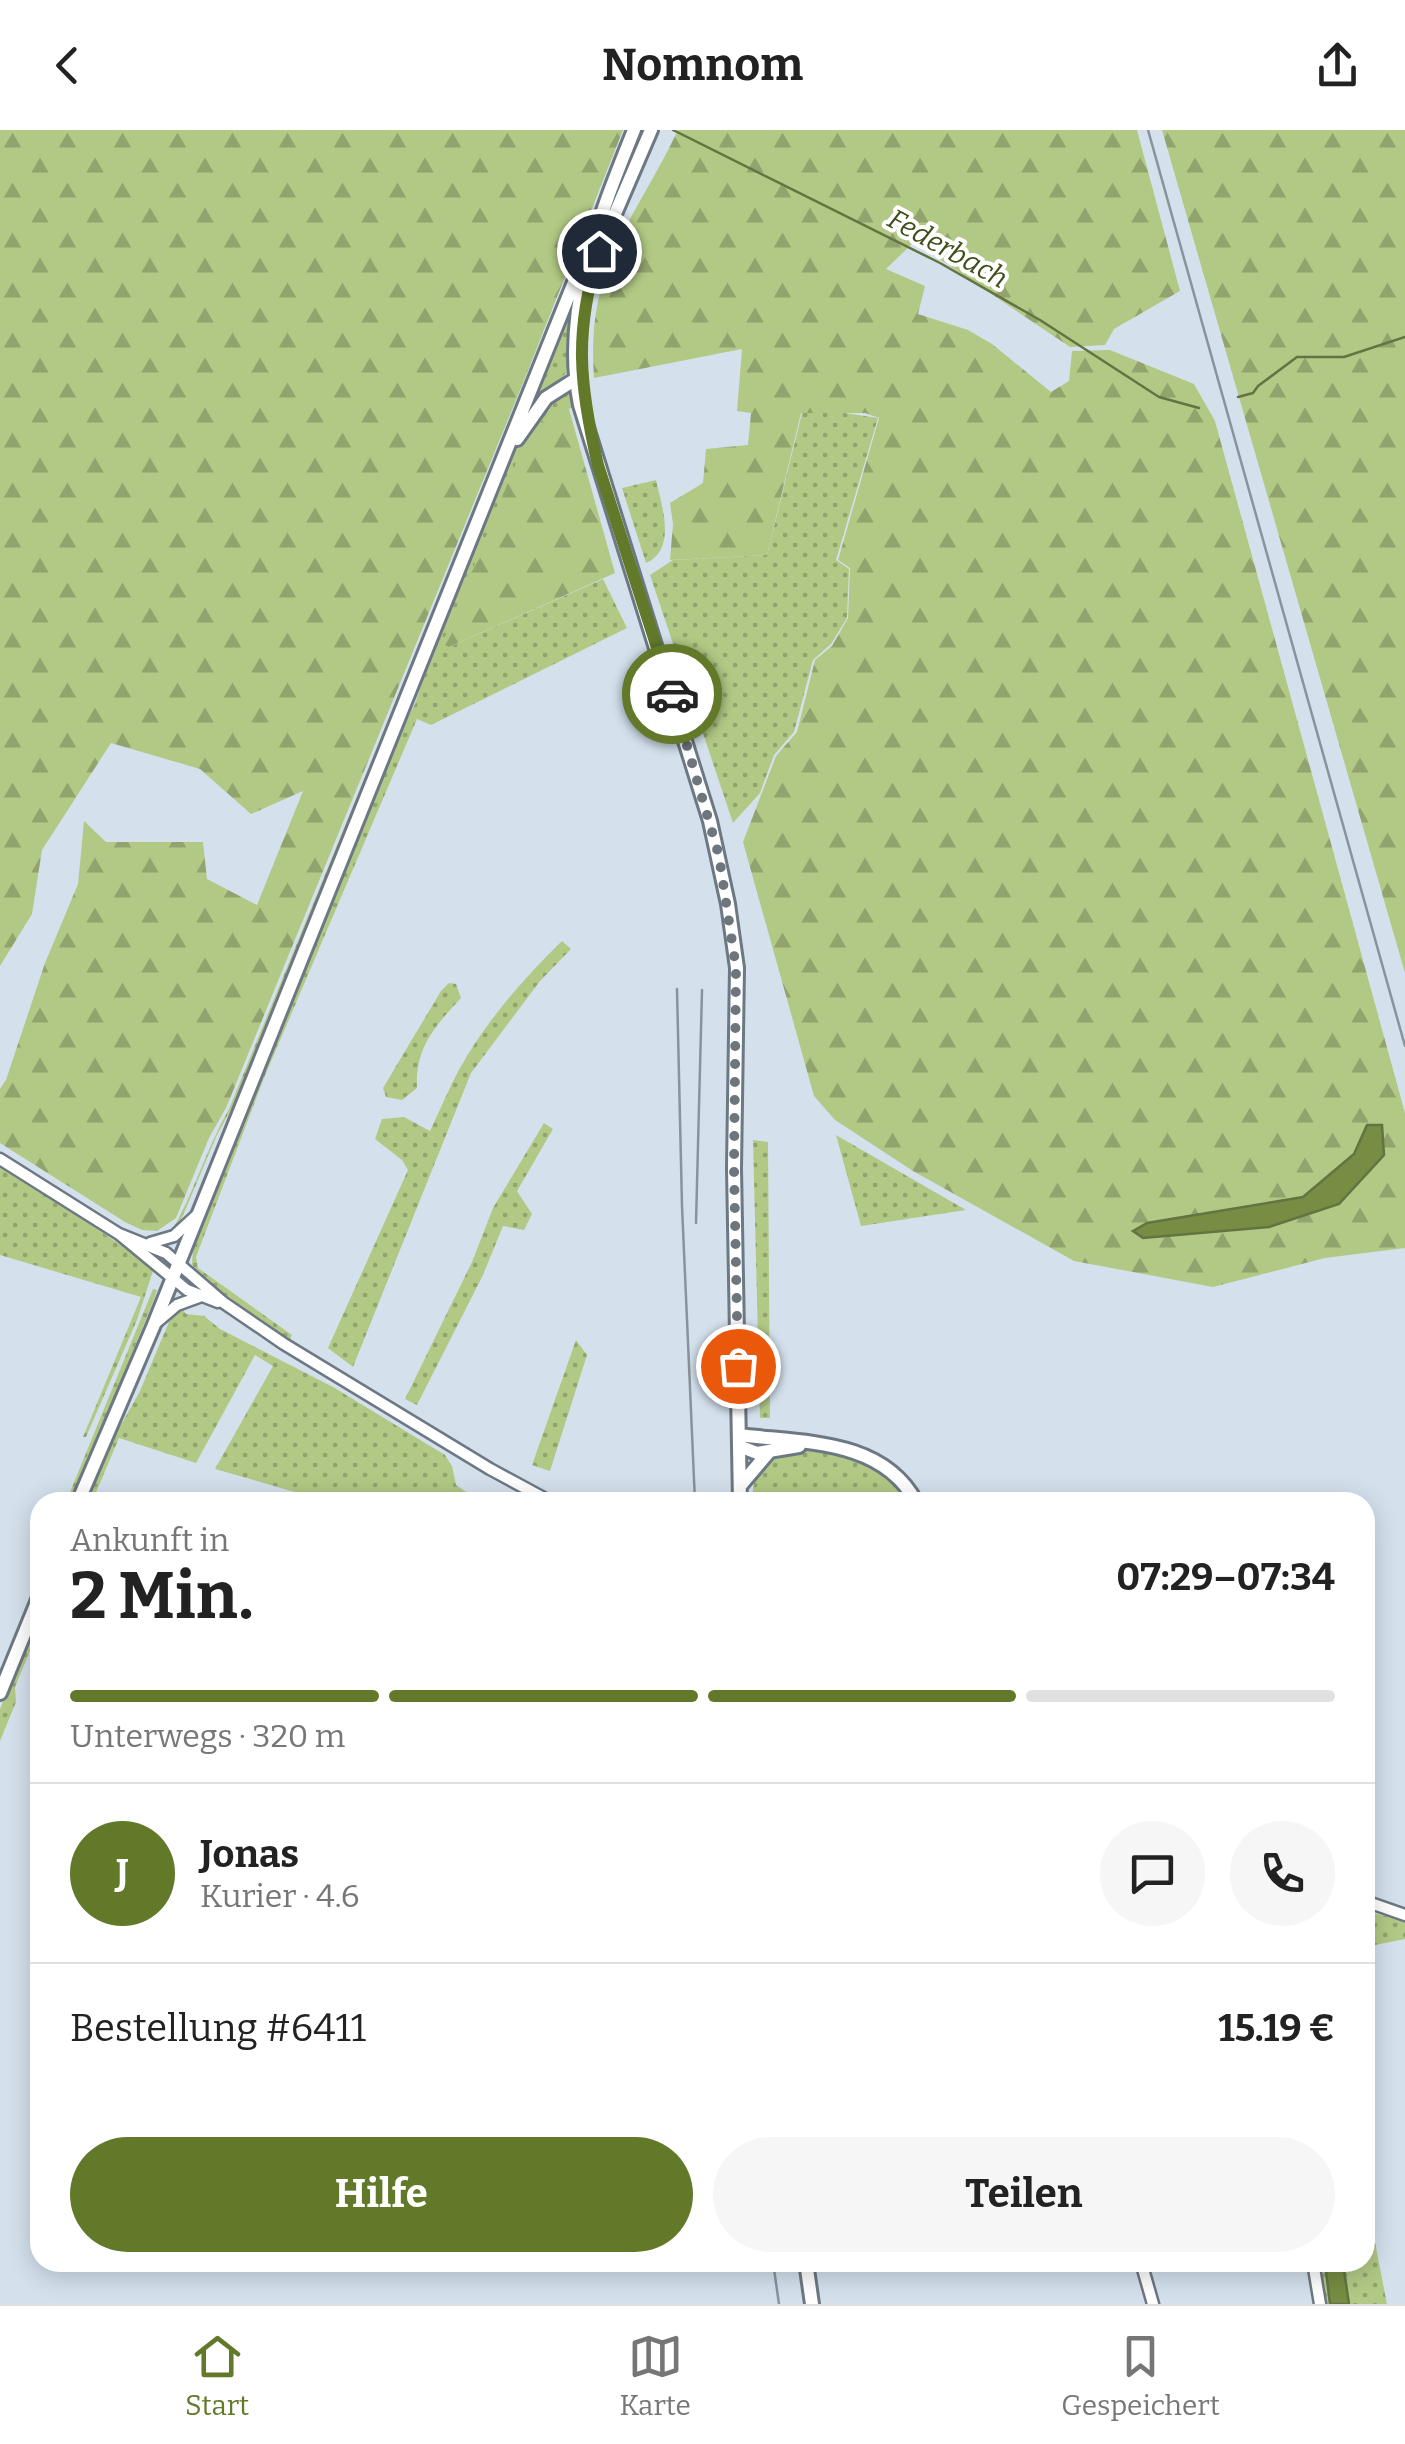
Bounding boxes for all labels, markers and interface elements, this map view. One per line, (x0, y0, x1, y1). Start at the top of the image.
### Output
icon: back (40, 38, 95, 93)
text: Nomnom (602, 38, 803, 92)
icon: share (1310, 38, 1365, 93)
water label: Federbach (882, 202, 1013, 295)
pin (557, 209, 642, 294)
icon: home (572, 224, 627, 279)
courier (622, 644, 722, 744)
icon: car (645, 667, 700, 722)
pin (696, 1324, 781, 1409)
icon: bag (711, 1339, 766, 1394)
text: Ankunft in (70, 1521, 229, 1559)
text: 07:29–07:34 (1116, 1554, 1335, 1600)
text: 2 Min. (70, 1557, 254, 1635)
text: Unterwegs · 320 m (70, 1717, 345, 1755)
button: chat (1100, 1821, 1205, 1926)
button: phone (1230, 1821, 1335, 1926)
text: Jonas (200, 1831, 299, 1877)
text: J (116, 1850, 129, 1896)
text: Kurier · 4.6 (200, 1877, 360, 1915)
text: Bestellung #6411 (70, 2005, 366, 2051)
text: 15.19 € (1218, 2005, 1335, 2051)
button: Hilfe (70, 2137, 693, 2252)
button: Teilen (713, 2137, 1335, 2252)
tab: Start (185, 2329, 249, 2422)
tab: Karte (619, 2329, 691, 2422)
tab: Gespeichert (1061, 2329, 1220, 2422)

